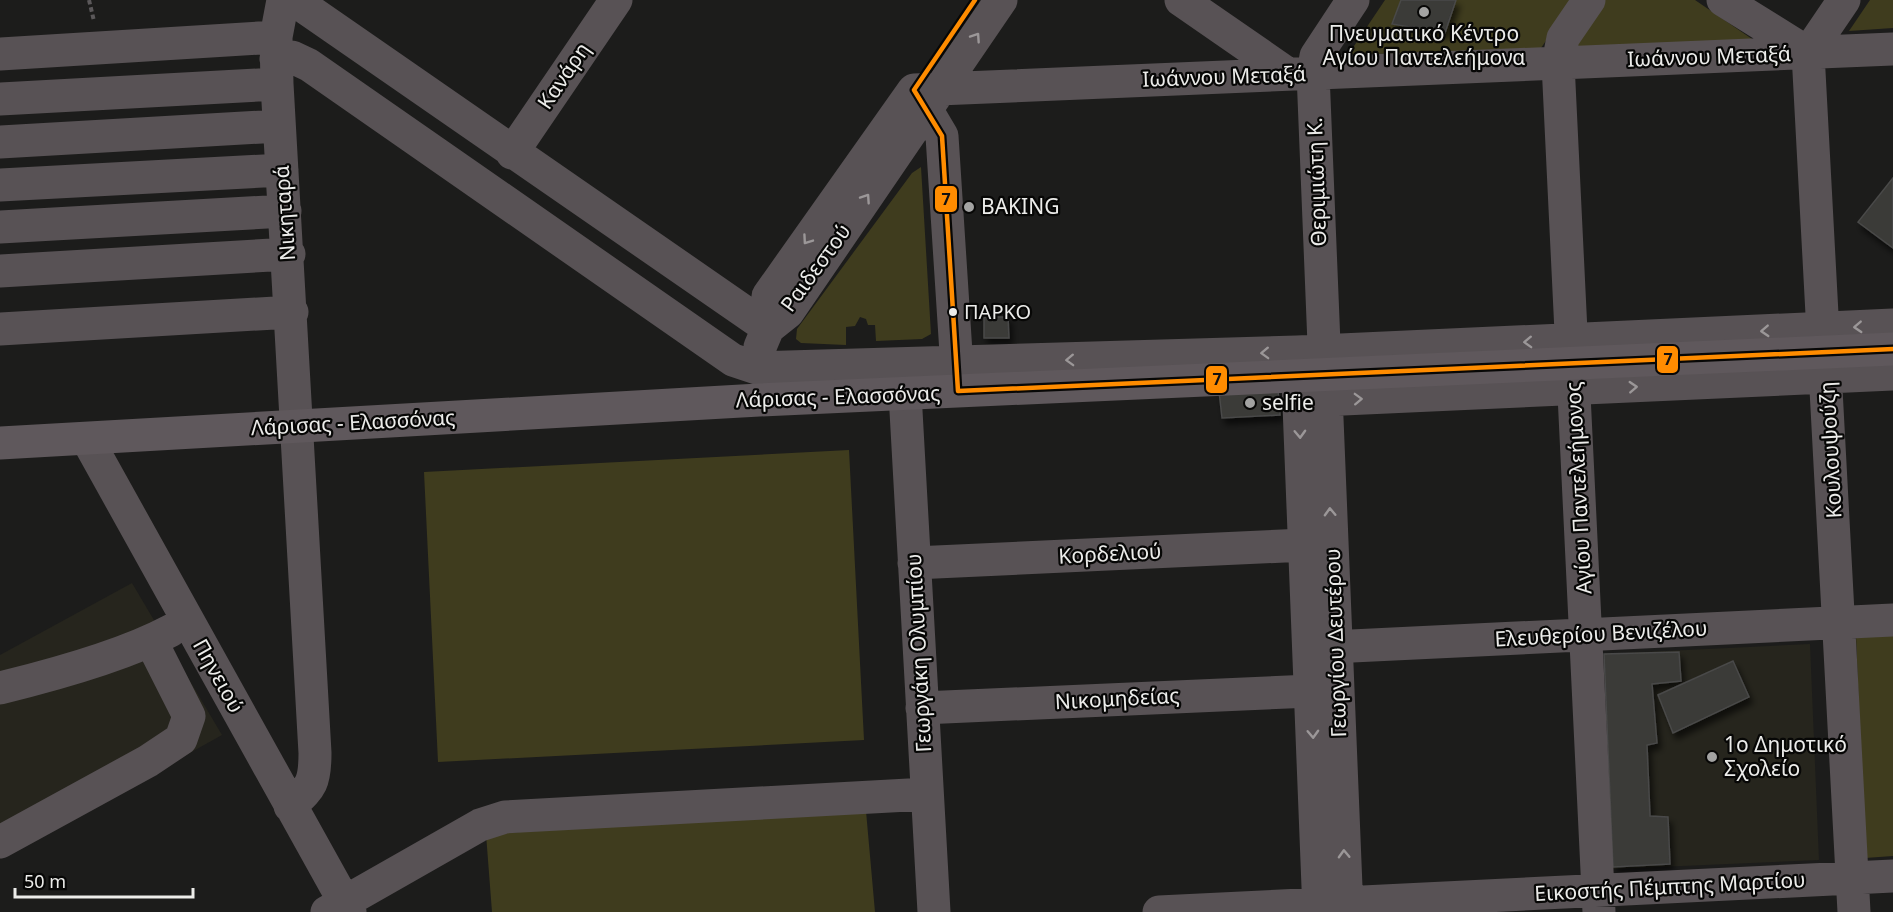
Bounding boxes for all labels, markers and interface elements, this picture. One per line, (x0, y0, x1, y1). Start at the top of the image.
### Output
marker: Πνευματικό Κέντρο Αγίου Παντελεήμονα (1417, 5, 1431, 19)
place label: Πνευματικό Κέντρο Αγίου Παντελεήμονα (1323, 19, 1525, 71)
one-way arrow (969, 33, 980, 44)
street label: Κανάρη (531, 36, 596, 114)
street label: Ιωάννου Μεταξά (1627, 39, 1791, 73)
street label: Ιωάννου Μεταξά (1142, 59, 1306, 93)
street label: Θεριμιώτη Κ. (1300, 117, 1332, 247)
street label: Νικηταρά (267, 164, 301, 262)
line badge: 7 (934, 185, 958, 213)
text: 7 (941, 188, 951, 210)
place label: BAKING (981, 192, 1059, 220)
one-way arrow (858, 193, 869, 204)
marker: BAKING (962, 200, 976, 214)
street label: Ραιδεστού (774, 218, 857, 317)
one-way arrow (803, 233, 814, 244)
place label: ΠΑΡΚΟ (964, 298, 1031, 325)
marker: ΠΑΡΚΟ (947, 306, 959, 318)
one-way arrow (1854, 320, 1863, 333)
one-way arrow (1761, 324, 1770, 337)
one-way arrow (1524, 335, 1533, 348)
line badge: 7 (1656, 345, 1679, 374)
one-way arrow (1261, 346, 1270, 359)
text: 7 (1663, 348, 1673, 370)
one-way arrow (1066, 353, 1075, 366)
line badge: 7 (1205, 365, 1228, 394)
text: 7 (1212, 368, 1222, 390)
street label: Λάρισας - Ελασσόνας (735, 378, 941, 414)
street label: Αγίου Παντελεήμονος (1558, 381, 1598, 595)
one-way arrow (1628, 381, 1637, 393)
street label: Κουλουψούζη (1812, 381, 1848, 519)
place label: selfie (1262, 388, 1314, 416)
one-way arrow (1353, 392, 1362, 405)
marker: selfie (1243, 396, 1257, 410)
street label: Λάρισας - Ελασσόνας (250, 403, 456, 441)
one-way arrow (1294, 430, 1307, 439)
one-way arrow (1324, 507, 1337, 516)
street label: Κορδελιού (1058, 536, 1162, 570)
street label: Γεωργίου Δευτέρου (1318, 548, 1352, 738)
street label: Γεωργάκη Ολυμπίου (899, 553, 937, 753)
street label: Ελευθερίου Βενιζέλου (1494, 613, 1708, 653)
street label: Πηνειού (187, 634, 251, 718)
street label: Νικομηδείας (1054, 681, 1180, 715)
one-way arrow (1307, 730, 1319, 739)
place label: 1o Δημοτικό Σχολείο (1724, 730, 1847, 782)
marker: 1o Δημοτικό Σχολείο (1705, 750, 1719, 764)
one-way arrow (1338, 849, 1351, 858)
scale bar (15, 861, 194, 899)
street label: Εικοστής Πέμπτης Μαρτίου (1534, 865, 1806, 907)
text: 50 m (24, 869, 66, 893)

